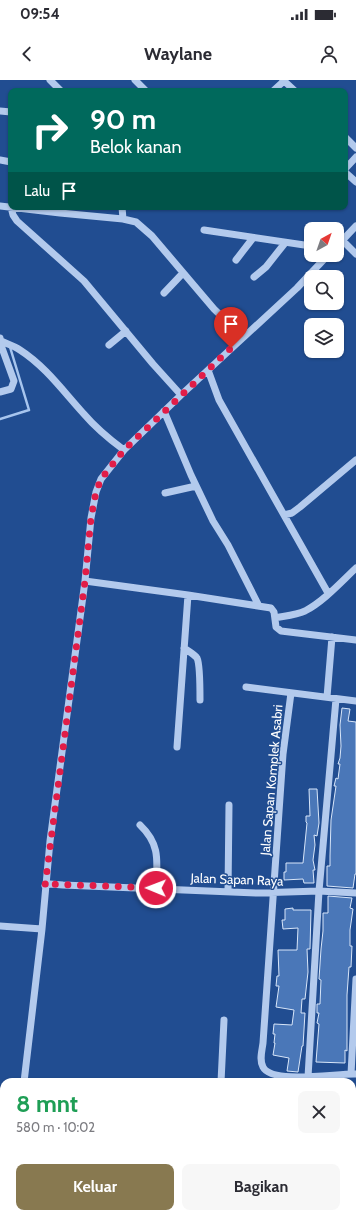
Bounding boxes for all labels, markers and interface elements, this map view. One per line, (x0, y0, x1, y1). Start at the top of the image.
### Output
text: 09:54 (20, 5, 60, 23)
icon: back (16, 43, 38, 65)
text: Waylane (144, 43, 212, 65)
icon: person (318, 43, 340, 65)
text: 90 m (90, 102, 156, 136)
icon: right (24, 104, 76, 156)
text: Belok kanan (90, 136, 182, 158)
icon: arrive (58, 180, 80, 202)
text: Lalu (24, 182, 50, 200)
north arrow (304, 222, 344, 262)
map controls (304, 222, 344, 358)
button: search (304, 270, 344, 310)
pin (214, 307, 248, 348)
icon: arrive (220, 313, 242, 335)
button: layers (304, 318, 344, 358)
street label: Jalan Sapan Komplek Asabri (256, 704, 286, 857)
position arrow (135, 867, 177, 909)
street label: Jalan Sapan Raya (189, 869, 284, 889)
text: 8 mnt (16, 1089, 78, 1118)
button: close (298, 1091, 340, 1133)
text: 580 m · 10:02 (16, 1119, 95, 1135)
button: Keluar (16, 1164, 174, 1210)
button: Bagikan (182, 1164, 340, 1210)

